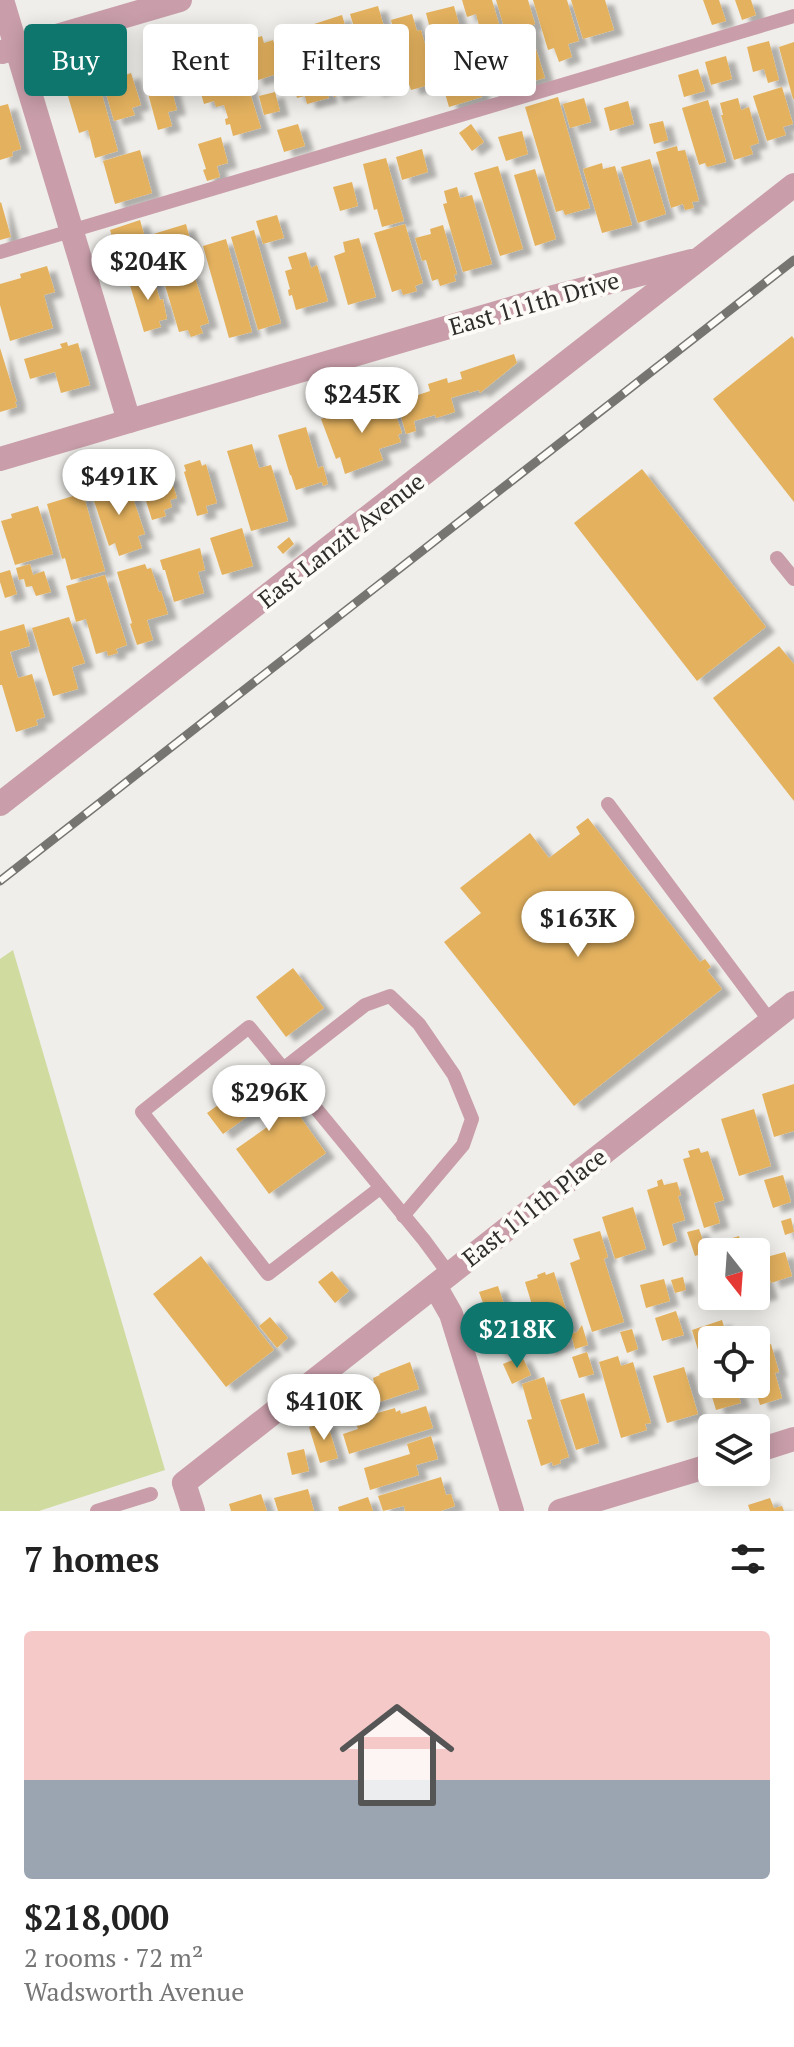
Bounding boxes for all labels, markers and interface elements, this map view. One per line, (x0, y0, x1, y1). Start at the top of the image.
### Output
chip: Buy (24, 24, 127, 96)
chip: Rent (143, 24, 258, 96)
chip: Filters (274, 24, 409, 96)
chip: New (425, 24, 536, 96)
pin: $204K (92, 234, 204, 302)
text: $204K (109, 243, 187, 277)
street label: East 111th Drive (445, 263, 623, 343)
pin: $245K (306, 367, 418, 435)
text: $245K (323, 376, 401, 410)
pin: $491K (63, 449, 175, 517)
text: $491K (80, 458, 158, 492)
street label: East Lanzit Avenue (251, 465, 431, 615)
pin: $163K (522, 891, 634, 959)
text: $163K (539, 900, 617, 934)
pin: $296K (213, 1065, 325, 1133)
text: $296K (230, 1074, 308, 1108)
street label: East 111th Place (455, 1141, 613, 1273)
north arrow (698, 1238, 770, 1310)
map controls (698, 1238, 770, 1486)
pin: $218K (461, 1302, 573, 1370)
text: $218K (478, 1311, 556, 1345)
button: locate (698, 1326, 770, 1398)
pin: $410K (268, 1374, 380, 1442)
text: $410K (285, 1383, 363, 1417)
button: layers (698, 1414, 770, 1486)
text: 7 homes (24, 1537, 159, 1582)
icon: filters (726, 1537, 770, 1581)
icon: home (325, 1683, 469, 1827)
text: $218,000 (24, 1895, 169, 1940)
text: 2 rooms · 72 m² (24, 1940, 203, 1974)
text: Wadsworth Avenue (24, 1974, 244, 2008)

